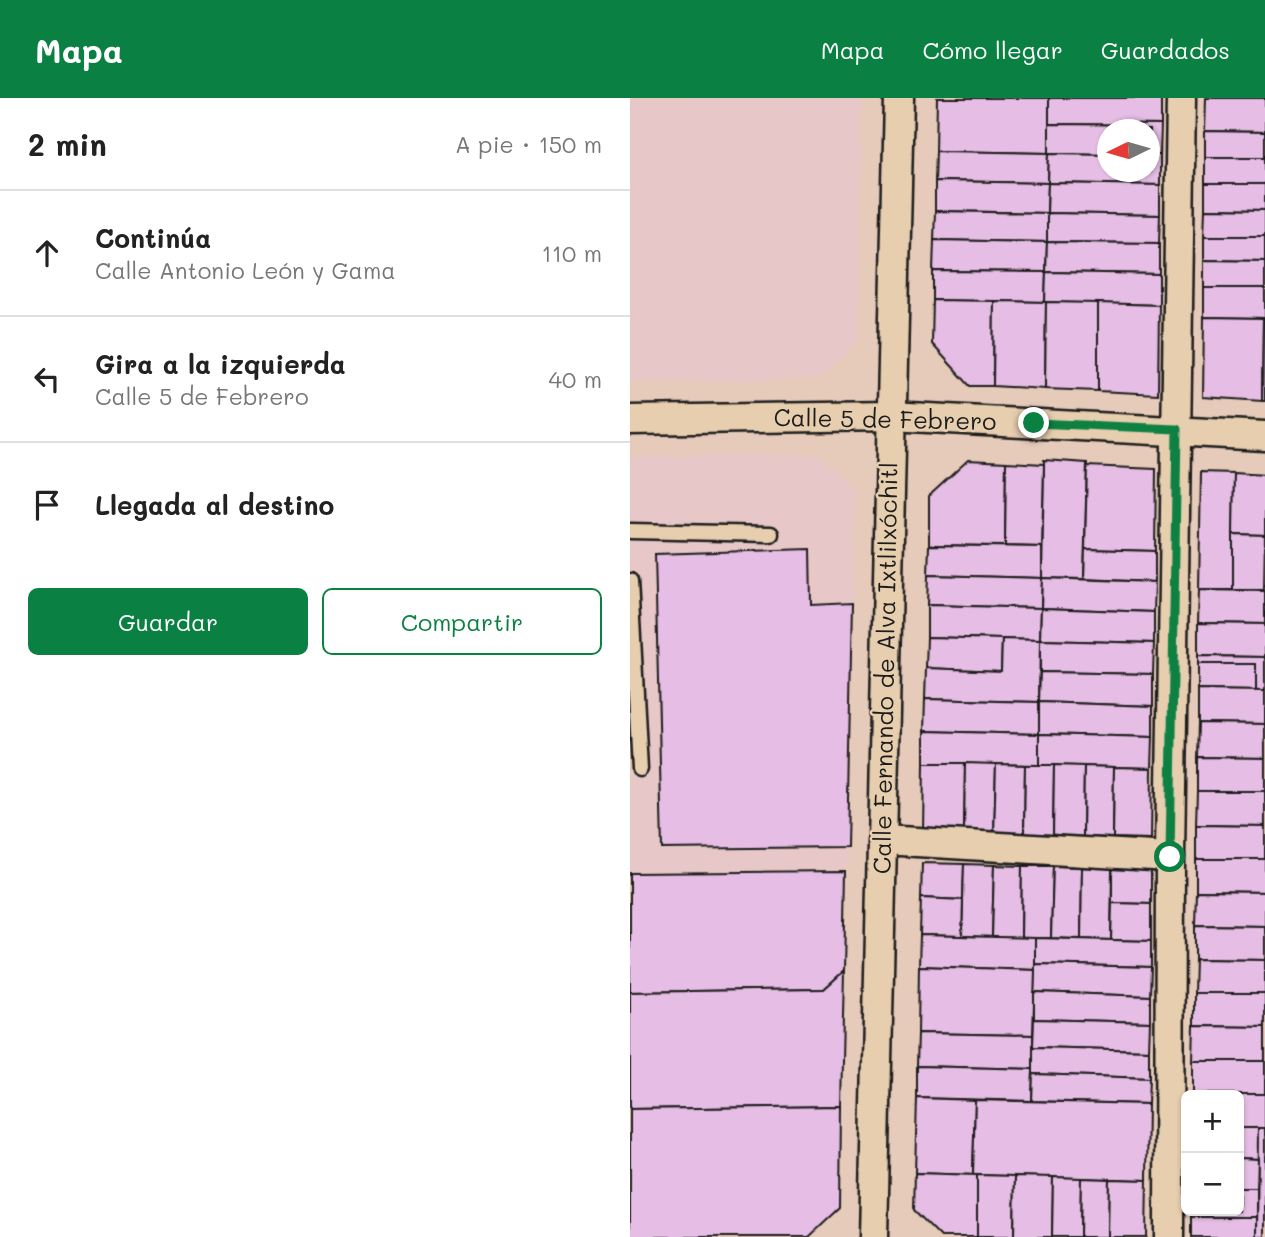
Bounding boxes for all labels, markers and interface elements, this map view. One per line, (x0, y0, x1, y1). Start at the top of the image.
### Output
text: Mapa (35, 28, 123, 71)
text: Mapa (821, 34, 885, 65)
text: Cómo llegar (923, 34, 1063, 65)
text: Guardados (1101, 34, 1230, 65)
north arrow (1097, 119, 1160, 182)
text: 2 min (28, 124, 107, 164)
text: A pie · 150 m (455, 129, 602, 159)
text: Continúa (95, 221, 211, 255)
icon: ahead (28, 234, 66, 272)
text: 110 m (542, 238, 602, 268)
text: Calle Antonio León y Gama (95, 255, 396, 285)
text: Gira a la izquierda (95, 347, 346, 381)
icon: left (28, 360, 66, 398)
text: 40 m (549, 364, 602, 394)
text: Calle 5 de Febrero (95, 381, 309, 411)
street label: Calle 5 de Febrero (773, 401, 997, 436)
route end (1018, 407, 1049, 438)
street label: Calle Fernando de Alva Ixtlilxóchitl (865, 462, 904, 874)
icon: arrive (28, 486, 66, 524)
text: Llegada al destino (95, 488, 334, 522)
button: Guardar (28, 588, 308, 655)
button: Compartir (322, 588, 602, 655)
route start (1154, 841, 1185, 872)
map controls (1181, 1090, 1244, 1216)
button: + (1181, 1090, 1244, 1153)
button: − (1181, 1153, 1244, 1216)

